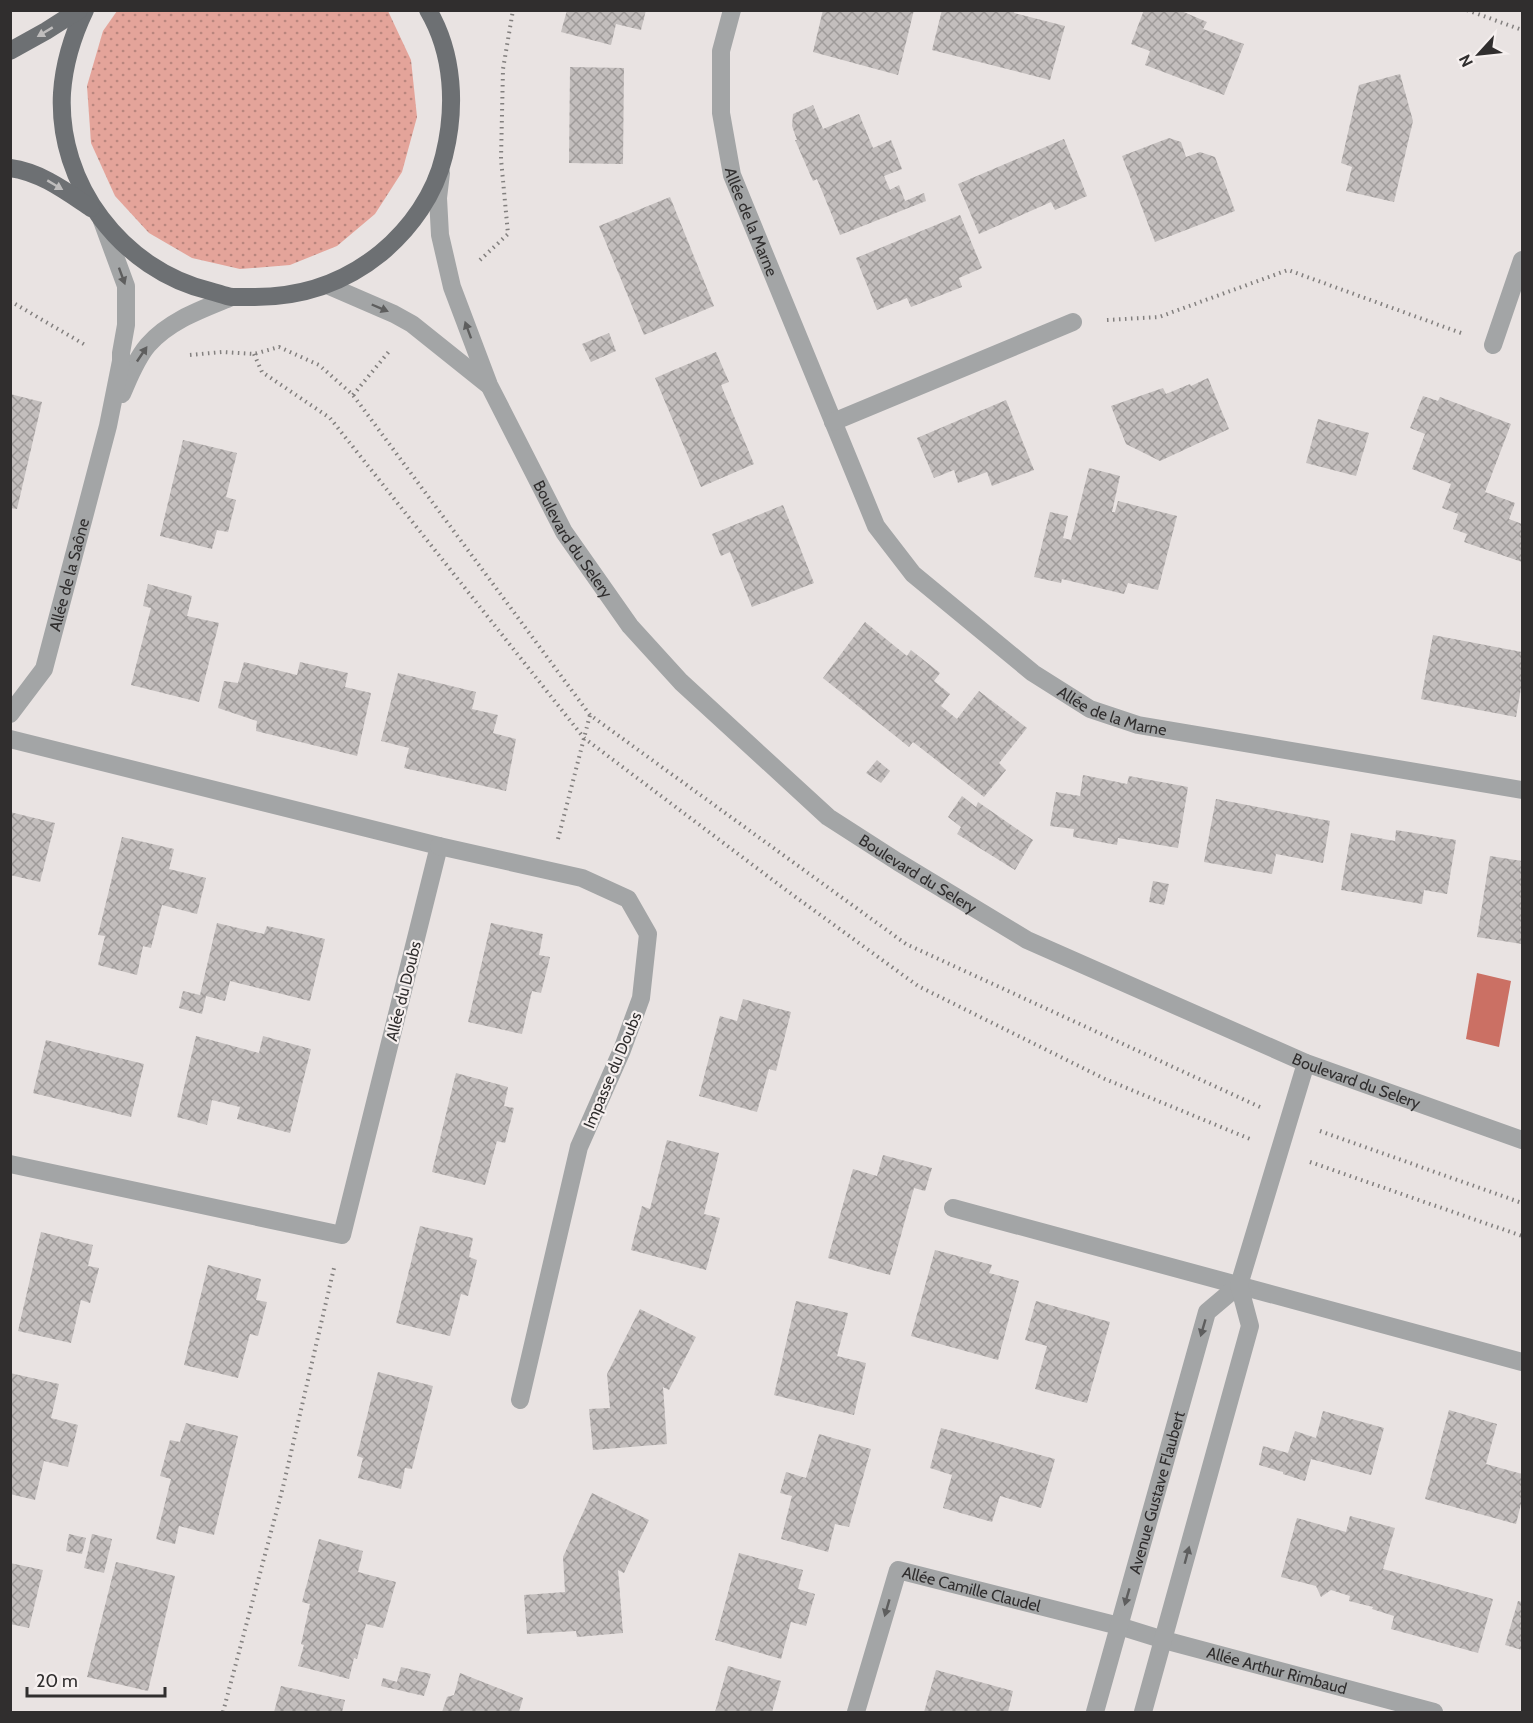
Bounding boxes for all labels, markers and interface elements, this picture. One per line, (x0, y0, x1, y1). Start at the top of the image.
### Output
north arrow (1449, 24, 1509, 84)
one-way arrow (37, 26, 53, 37)
text: N (1455, 51, 1477, 70)
street label: Allée de la Marne (721, 166, 782, 279)
one-way arrow (47, 180, 64, 190)
one-way arrow (118, 267, 127, 285)
one-way arrow (372, 303, 390, 313)
one-way arrow (463, 321, 473, 339)
one-way arrow (136, 347, 148, 363)
street label: Boulevard du Selery (529, 477, 616, 602)
street label: Allée de la Saône (45, 516, 93, 633)
street label: Allée de la Marne (1054, 682, 1168, 740)
street label: Boulevard du Selery (855, 830, 980, 917)
street label: Allée du Doubs (382, 939, 425, 1043)
street label: Impasse du Doubs (579, 1009, 646, 1131)
street label: Boulevard du Selery (1289, 1049, 1423, 1113)
one-way arrow (1197, 1319, 1207, 1337)
street label: Avenue Gustave Flaubert (1125, 1408, 1189, 1576)
one-way arrow (1183, 1546, 1192, 1564)
street label: Allée Camille Claudel (900, 1562, 1043, 1616)
one-way arrow (1122, 1588, 1131, 1606)
one-way arrow (882, 1599, 891, 1617)
street label: Allée Arthur Rimbaud (1205, 1643, 1349, 1698)
scale bar (27, 1660, 165, 1698)
text: 20 m (36, 1670, 78, 1692)

